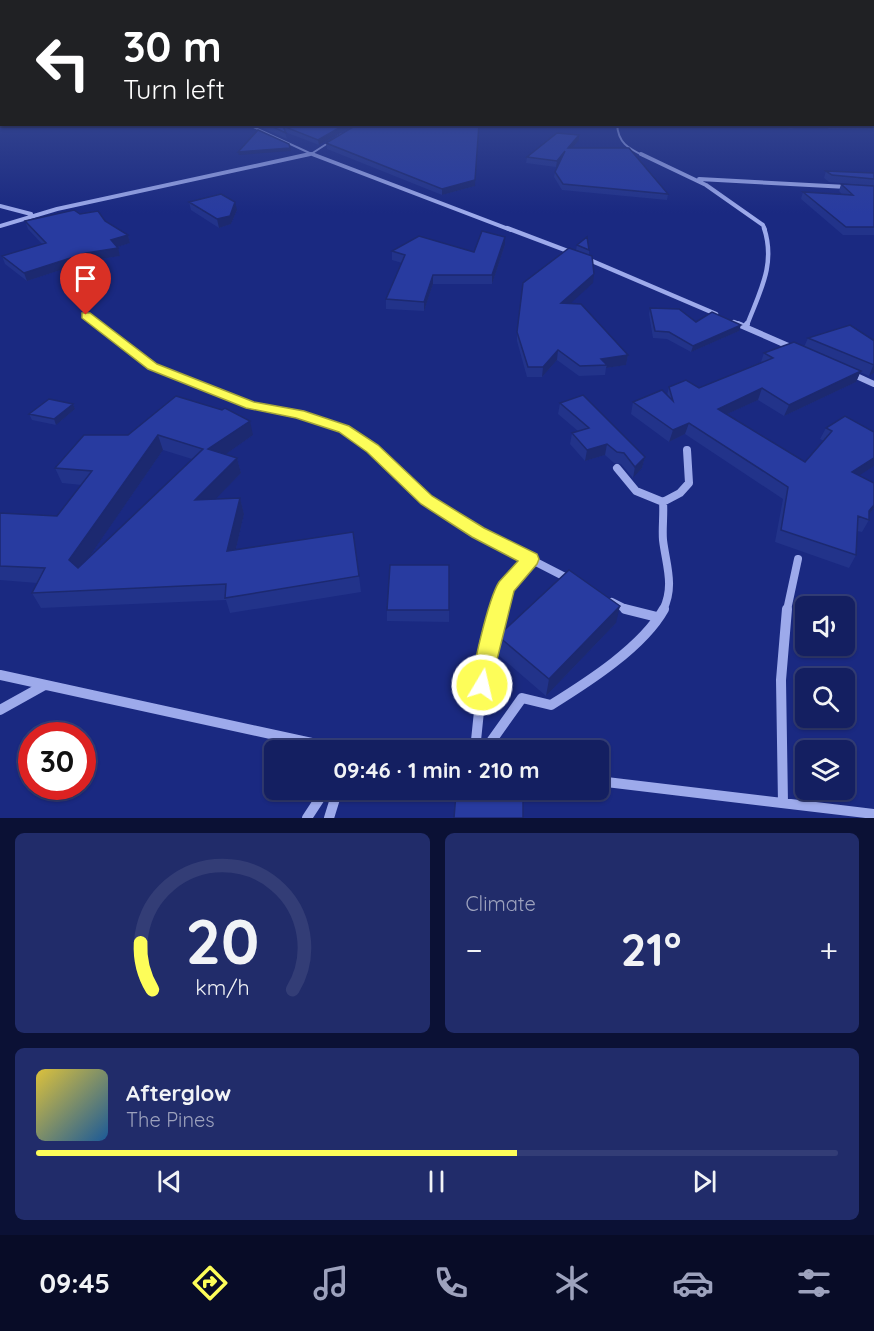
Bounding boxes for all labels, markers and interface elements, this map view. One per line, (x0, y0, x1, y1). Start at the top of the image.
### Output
text: 30 m (123, 20, 222, 73)
icon: left (24, 24, 102, 102)
text: Turn left (123, 72, 225, 106)
pin (60, 253, 111, 315)
icon: arrive (69, 262, 102, 295)
map controls (795, 596, 855, 800)
button: sound (795, 596, 855, 656)
position arrow (450, 653, 514, 717)
button: search (795, 668, 855, 728)
speed limit sign: 30 (18, 722, 96, 800)
button: layers (795, 740, 855, 800)
text: 09:46 · 1 min · 210 m (334, 756, 539, 784)
text: Climate (466, 891, 536, 916)
text: 20 (185, 902, 259, 980)
text: 21° (621, 921, 681, 977)
text: − (466, 929, 483, 970)
text: + (819, 929, 838, 970)
text: km/h (195, 974, 249, 1000)
text: Afterglow (126, 1079, 231, 1107)
text: The Pines (126, 1107, 215, 1132)
icon: previous (153, 1165, 186, 1198)
icon: pause (420, 1165, 453, 1198)
icon: next (688, 1165, 721, 1198)
icon: directions (189, 1262, 231, 1304)
icon: music (310, 1262, 352, 1304)
icon: phone (430, 1262, 472, 1304)
icon: climate (551, 1262, 593, 1304)
icon: car (672, 1262, 714, 1304)
icon: filters (793, 1262, 835, 1304)
text: 09:45 (39, 1266, 110, 1300)

